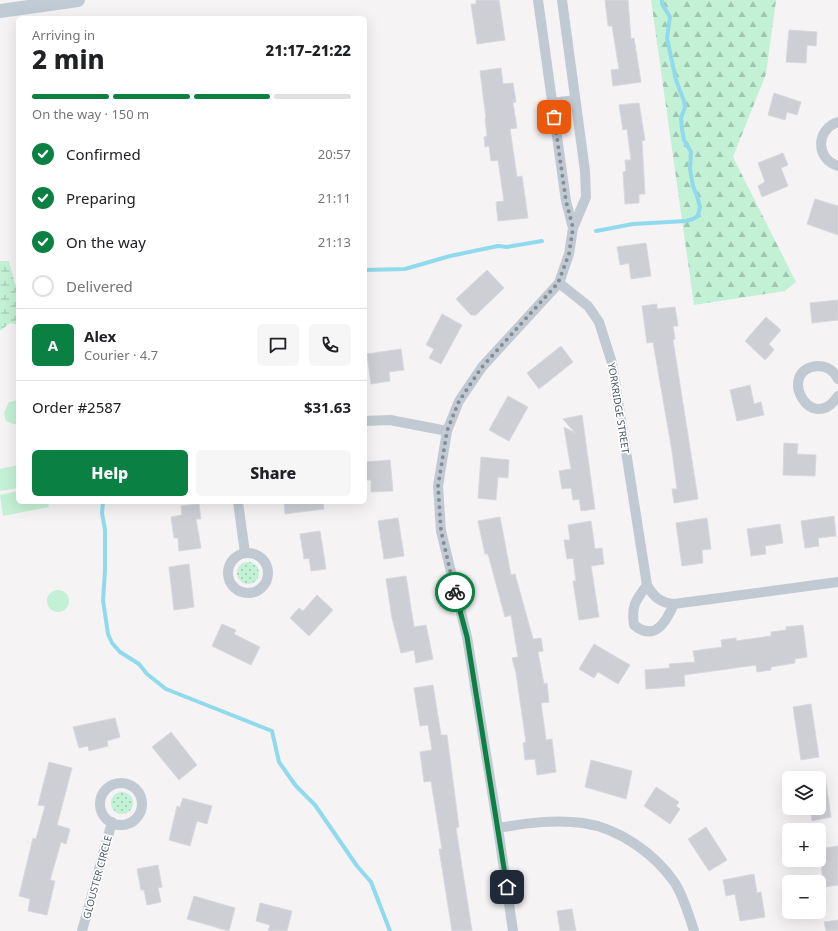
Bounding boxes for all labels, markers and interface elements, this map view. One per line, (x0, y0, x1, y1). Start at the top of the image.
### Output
text: Arriving in (32, 26, 95, 44)
text: 21:17–21:22 (266, 40, 351, 60)
text: 2 min (32, 41, 105, 77)
pin (537, 100, 571, 134)
text: On the way · 150 m (32, 105, 149, 123)
icon: bag (543, 106, 565, 128)
icon: check (32, 143, 54, 165)
text: Confirmed (66, 144, 141, 164)
text: 20:57 (318, 145, 351, 163)
icon: check (32, 187, 54, 209)
text: Preparing (66, 188, 136, 208)
text: 21:11 (318, 189, 351, 207)
icon: check (32, 231, 54, 253)
text: On the way (66, 232, 146, 252)
text: 21:13 (318, 233, 351, 251)
text: Delivered (66, 276, 133, 296)
button: chat (257, 324, 299, 366)
button: phone (309, 324, 351, 366)
text: Alex (84, 326, 116, 346)
text: A (48, 335, 58, 355)
text: Courier · 4.7 (84, 346, 158, 364)
street label: YORKRIDGE STREET (605, 361, 633, 455)
text: Order #2587 (32, 397, 121, 417)
text: $31.63 (304, 397, 351, 417)
button: Help (32, 450, 188, 496)
button: Share (196, 450, 351, 496)
courier (435, 572, 475, 612)
icon: bike (444, 581, 466, 603)
map controls (782, 771, 826, 919)
button: layers (782, 771, 826, 815)
button: + (782, 823, 826, 867)
street label: GLOUSTER CIRCLE (79, 834, 115, 920)
pin (490, 870, 524, 904)
button: − (782, 875, 826, 919)
icon: home (496, 876, 518, 898)

